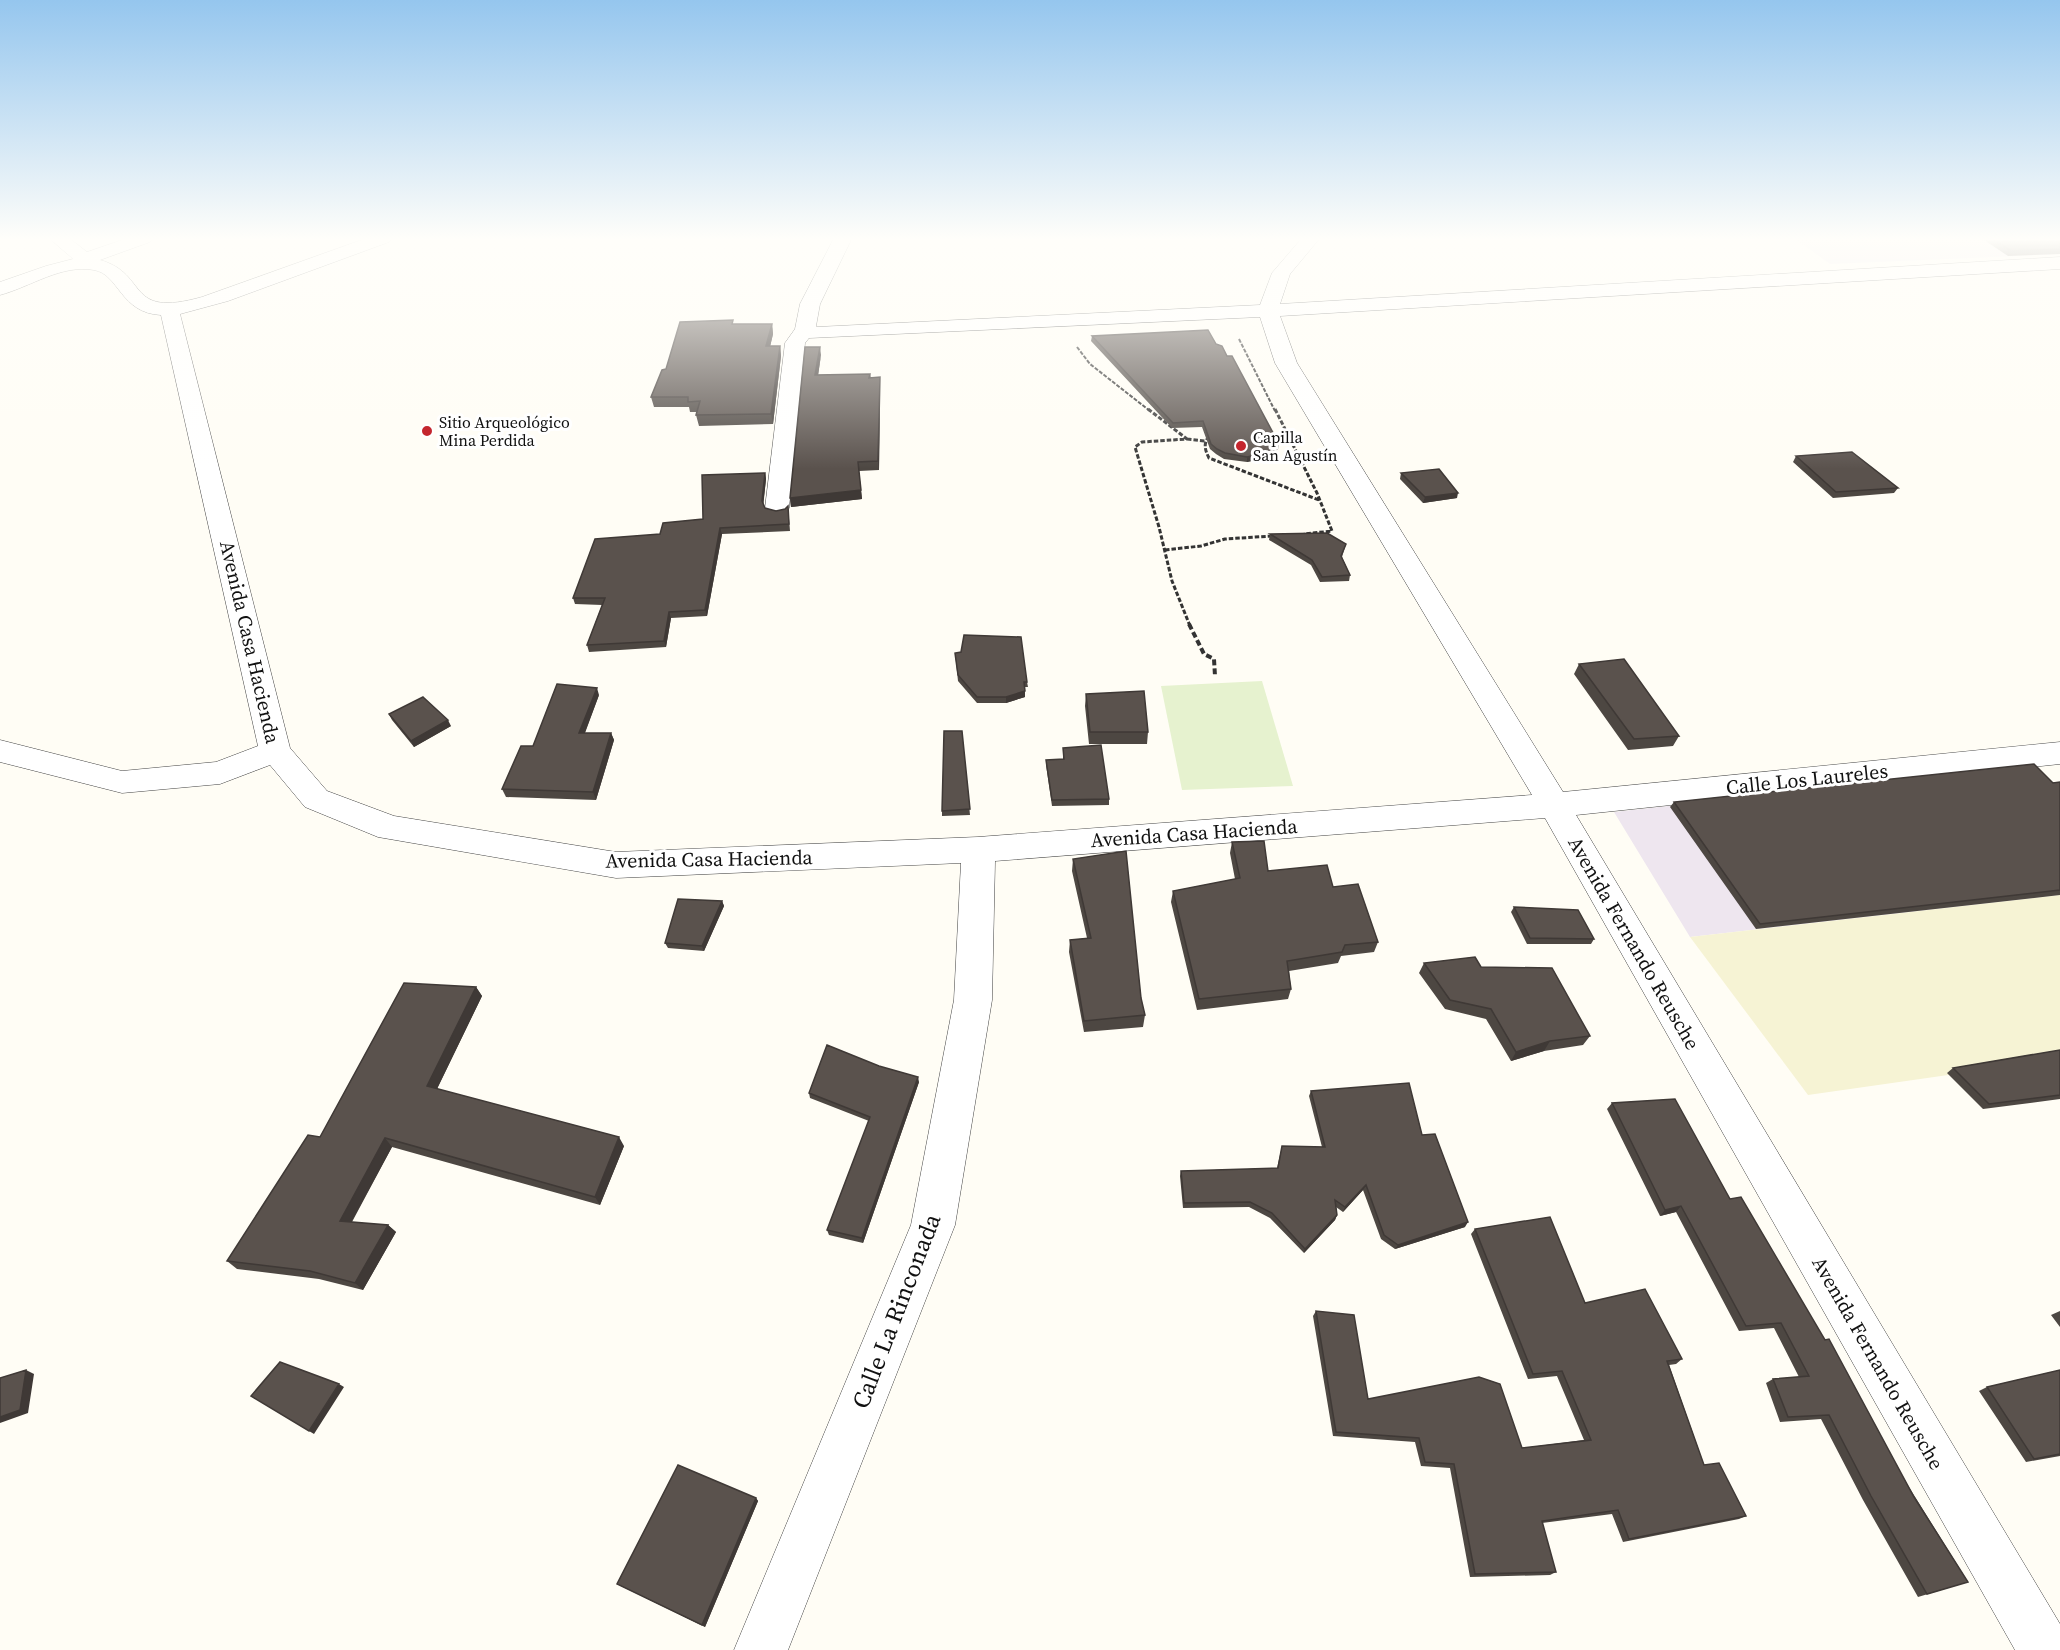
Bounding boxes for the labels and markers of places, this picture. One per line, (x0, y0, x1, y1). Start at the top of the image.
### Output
place label: Sitio Arqueológico Mina Perdida (439, 411, 570, 451)
marker: Sitio Arqueológico Mina Perdida (420, 424, 434, 438)
place label: Capilla San Agustín (1253, 426, 1338, 466)
marker: Capilla San Agustín (1234, 439, 1248, 453)

